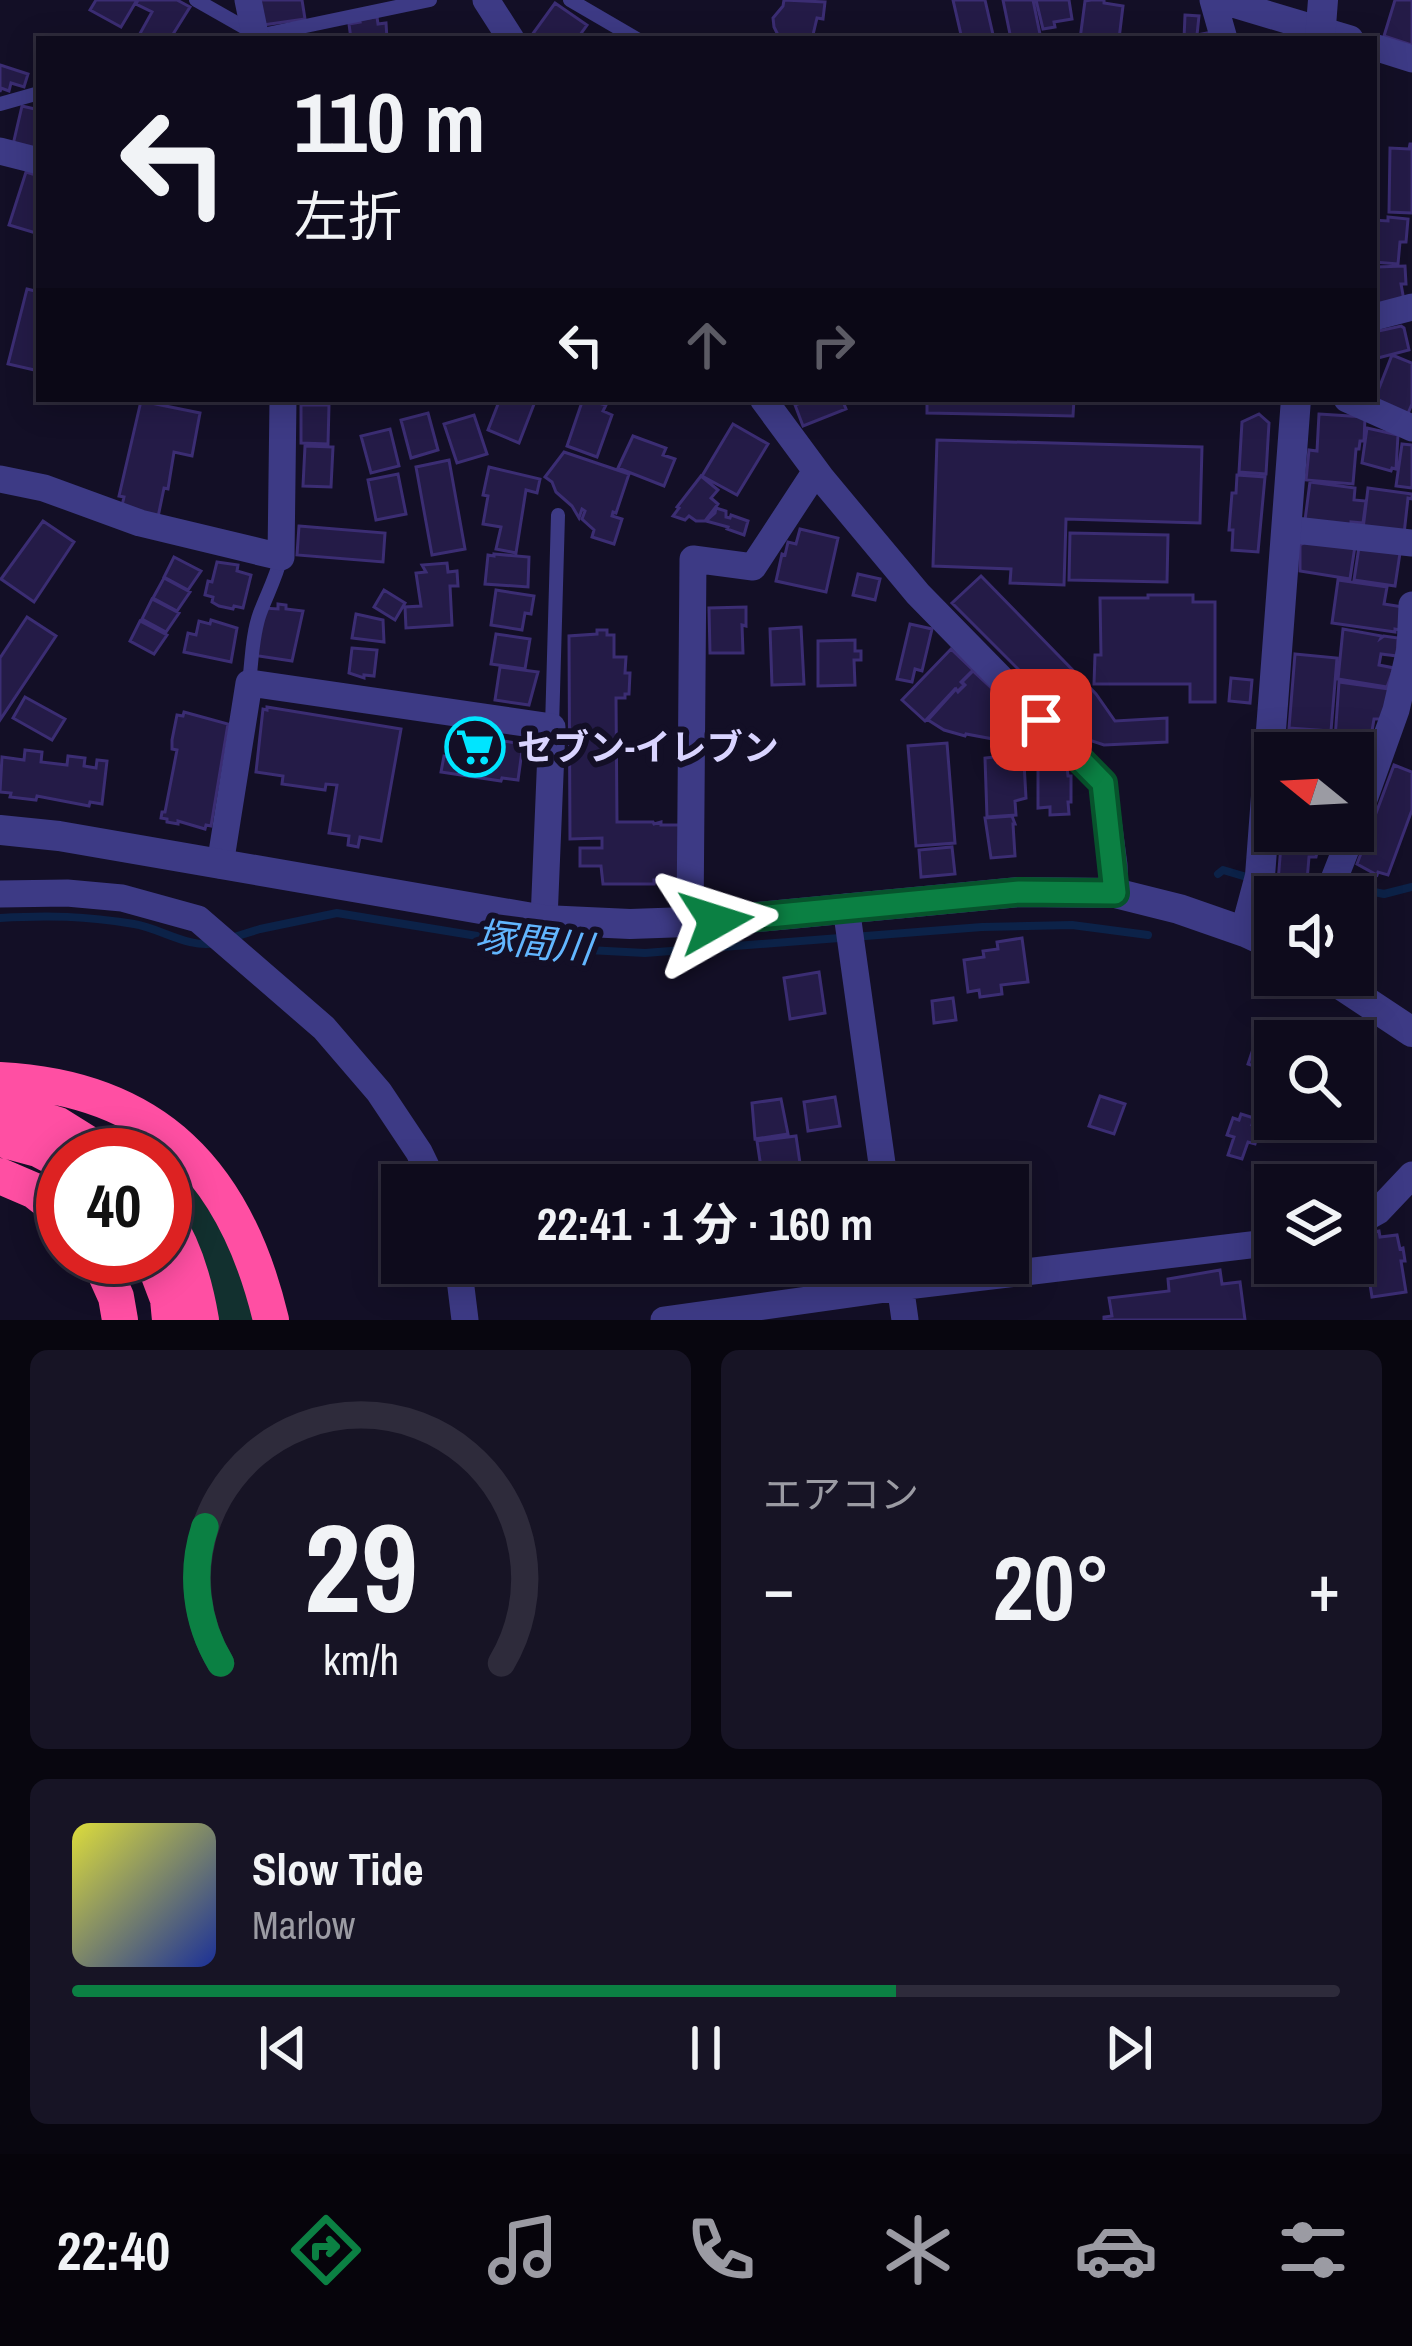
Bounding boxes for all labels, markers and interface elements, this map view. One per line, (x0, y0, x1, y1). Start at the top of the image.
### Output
text: 110 m (294, 65, 486, 178)
icon: left (96, 84, 252, 240)
text: 左折 (294, 180, 402, 253)
icon: left (548, 312, 614, 378)
icon: ahead (674, 312, 740, 378)
icon: right (800, 312, 866, 378)
pin (990, 669, 1092, 771)
icon: arrive (1008, 687, 1074, 753)
supermarket icon: セブン-イレブン (444, 716, 506, 778)
place label: セブン-イレブン (517, 723, 779, 771)
north arrow (1254, 732, 1374, 852)
map controls (1254, 732, 1374, 1284)
position arrow (653, 858, 779, 984)
button: sound (1254, 876, 1374, 996)
water label: 塚間川 (473, 909, 599, 975)
button: search (1254, 1020, 1374, 1140)
speed limit sign: 40 (36, 1128, 192, 1284)
button: layers (1254, 1164, 1374, 1284)
text: 22:41 · 1 分 · 160 m (537, 1193, 873, 1254)
text: エアコン (763, 1468, 919, 1520)
text: 29 (304, 1483, 417, 1651)
text: 20° (992, 1527, 1111, 1648)
text: − (763, 1543, 795, 1632)
text: + (1308, 1543, 1340, 1632)
text: km/h (322, 1630, 399, 1687)
text: Slow Tide (252, 1838, 424, 1899)
text: Marlow (252, 1899, 355, 1951)
icon: previous (250, 2015, 316, 2081)
icon: pause (673, 2015, 739, 2081)
icon: next (1096, 2015, 1162, 2081)
icon: directions (284, 2208, 368, 2292)
icon: music (481, 2208, 565, 2292)
icon: phone (679, 2208, 763, 2292)
icon: climate (876, 2208, 960, 2292)
icon: car (1074, 2208, 1158, 2292)
icon: filters (1271, 2208, 1355, 2292)
text: 22:40 (57, 2214, 170, 2287)

